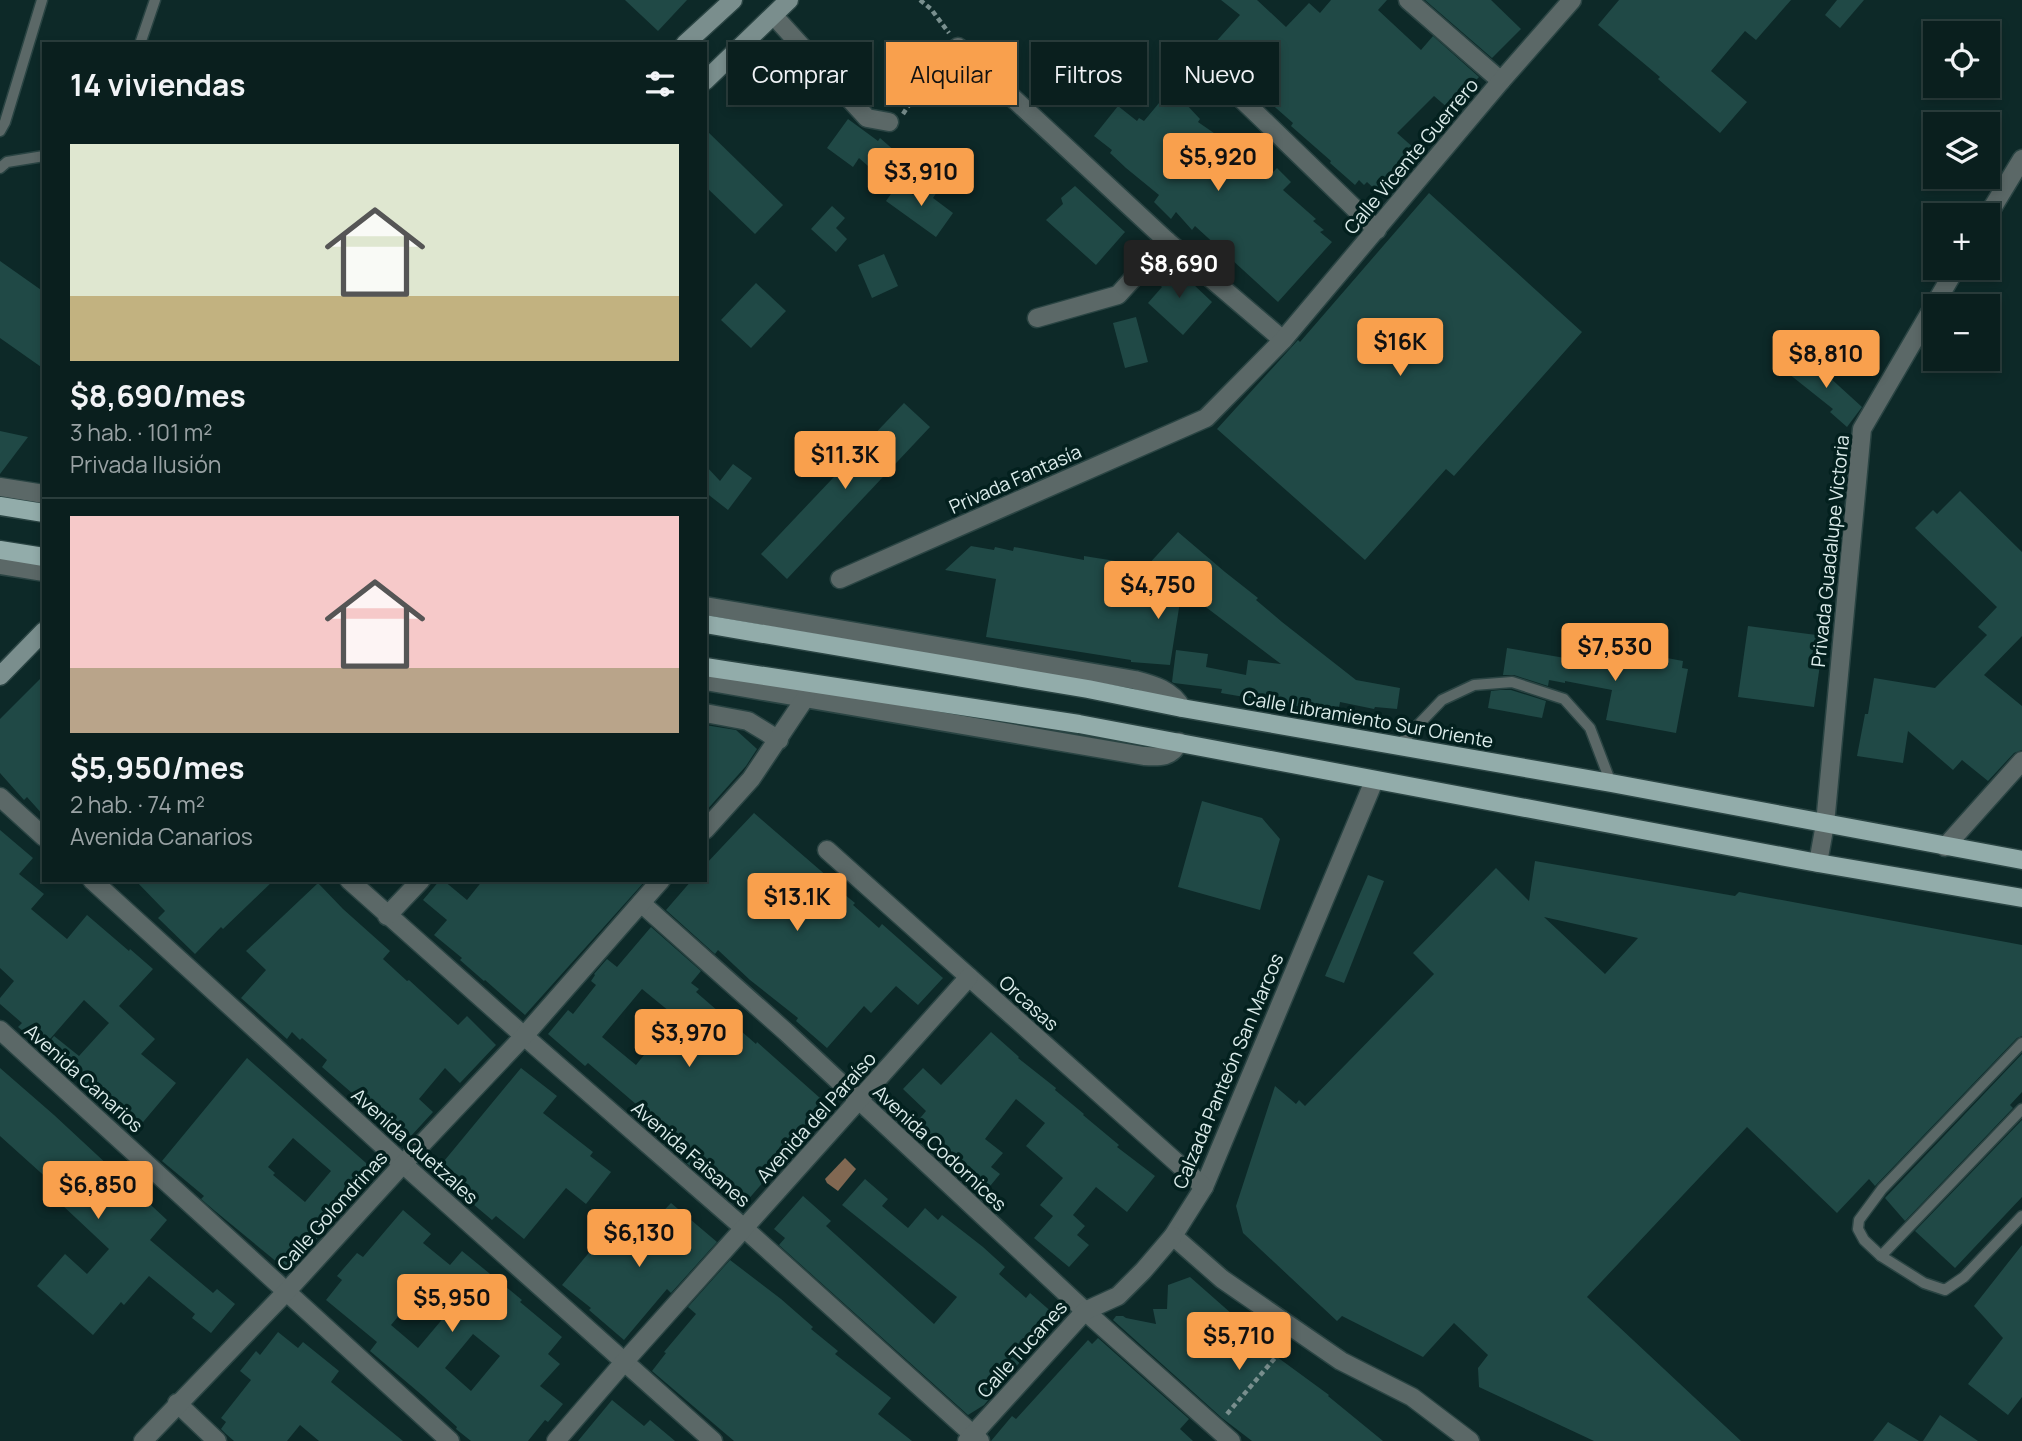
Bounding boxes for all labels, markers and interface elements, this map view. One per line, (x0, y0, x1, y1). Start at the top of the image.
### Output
map controls (1923, 21, 2000, 371)
button: locate (1923, 21, 2000, 98)
chip: Comprar (728, 42, 872, 105)
chip: Alquilar (886, 42, 1017, 105)
chip: Filtros (1031, 42, 1147, 105)
chip: Nuevo (1161, 42, 1279, 105)
text: 14 viviendas (70, 64, 246, 105)
icon: filters (641, 65, 679, 103)
street label: Calle Vicente Guerrero (1338, 72, 1484, 240)
button: layers (1923, 112, 2000, 189)
pin: $5,920 (1161, 134, 1275, 193)
text: $5,920 (1179, 140, 1257, 172)
pin: $3,910 (864, 148, 978, 208)
text: $3,910 (884, 155, 958, 187)
icon: home (312, 189, 438, 315)
button: + (1923, 203, 2000, 280)
pin: $8,690 (1122, 240, 1236, 300)
text: $8,690 (1140, 247, 1218, 279)
button: − (1923, 294, 2000, 371)
pin: $16K (1359, 318, 1441, 378)
text: $16K (1373, 325, 1427, 357)
pin: $8,810 (1769, 330, 1883, 390)
text: $8,810 (1789, 337, 1863, 369)
text: $8,690/mes (70, 375, 246, 416)
text: 3 hab. · 101 m² (70, 416, 212, 448)
pin: $11.3K (788, 432, 902, 491)
street label: Privada Guadalupe Victoria (1805, 434, 1855, 668)
text: $11.3K (811, 438, 879, 470)
street label: Privada Fantasía (945, 438, 1085, 520)
text: Privada Ilusión (70, 448, 221, 480)
icon: home (312, 561, 438, 687)
pin: $4,750 (1101, 562, 1215, 621)
text: $4,750 (1120, 568, 1196, 600)
pin: $7,530 (1558, 624, 1672, 683)
text: $7,530 (1577, 630, 1653, 662)
street label: Calle Libramiento Sur Oriente (1240, 684, 1496, 754)
text: $5,950/mes (70, 747, 245, 788)
text: 2 hab. · 74 m² (70, 788, 205, 820)
text: Avenida Canarios (70, 820, 253, 852)
pin: $13.1K (740, 874, 854, 933)
text: $13.1K (763, 880, 831, 912)
street label: Calzada Panteón San Marcos (1166, 949, 1290, 1193)
street label: Orcasas (994, 969, 1064, 1037)
pin: $3,970 (632, 1010, 746, 1069)
text: $3,970 (651, 1016, 727, 1048)
street label: Avenida Canarios (19, 1018, 149, 1138)
street label: Avenida del Paraíso (750, 1046, 882, 1188)
street label: Avenida Codornices (868, 1079, 1012, 1217)
street label: Avenida Quetzales (346, 1082, 484, 1210)
street label: Avenida Faisanes (626, 1095, 756, 1213)
street label: Calle Golondrinas (271, 1145, 393, 1277)
pin: $6,850 (41, 1162, 155, 1221)
text: $6,850 (59, 1168, 137, 1200)
pin: $6,130 (582, 1210, 696, 1269)
text: $6,130 (603, 1216, 675, 1248)
pin: $5,950 (395, 1274, 509, 1334)
text: $5,950 (413, 1281, 491, 1313)
street label: Calle Tucanes (971, 1295, 1073, 1403)
pin: $5,710 (1182, 1312, 1296, 1372)
text: $5,710 (1203, 1319, 1275, 1351)

